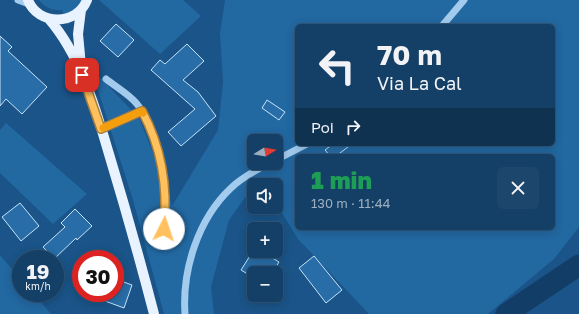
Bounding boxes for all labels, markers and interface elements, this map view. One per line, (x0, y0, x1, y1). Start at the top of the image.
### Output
text: 70 m (377, 38, 442, 71)
icon: left (311, 40, 363, 92)
pin (65, 58, 99, 92)
icon: arrive (71, 64, 93, 86)
text: Via La Cal (377, 72, 462, 94)
icon: right (342, 116, 364, 138)
text: Poi (311, 118, 334, 136)
north arrow (247, 134, 283, 170)
map controls (247, 134, 283, 302)
text: 1 min (311, 165, 372, 194)
button: close (497, 167, 539, 209)
button: sound (247, 178, 283, 214)
text: 130 m · 11:44 (311, 195, 391, 211)
position arrow (143, 208, 185, 250)
button: + (247, 222, 283, 258)
speed limit sign: 30 (72, 250, 124, 302)
text: 19 (26, 259, 49, 283)
button: − (247, 266, 283, 302)
text: km/h (25, 280, 51, 292)

